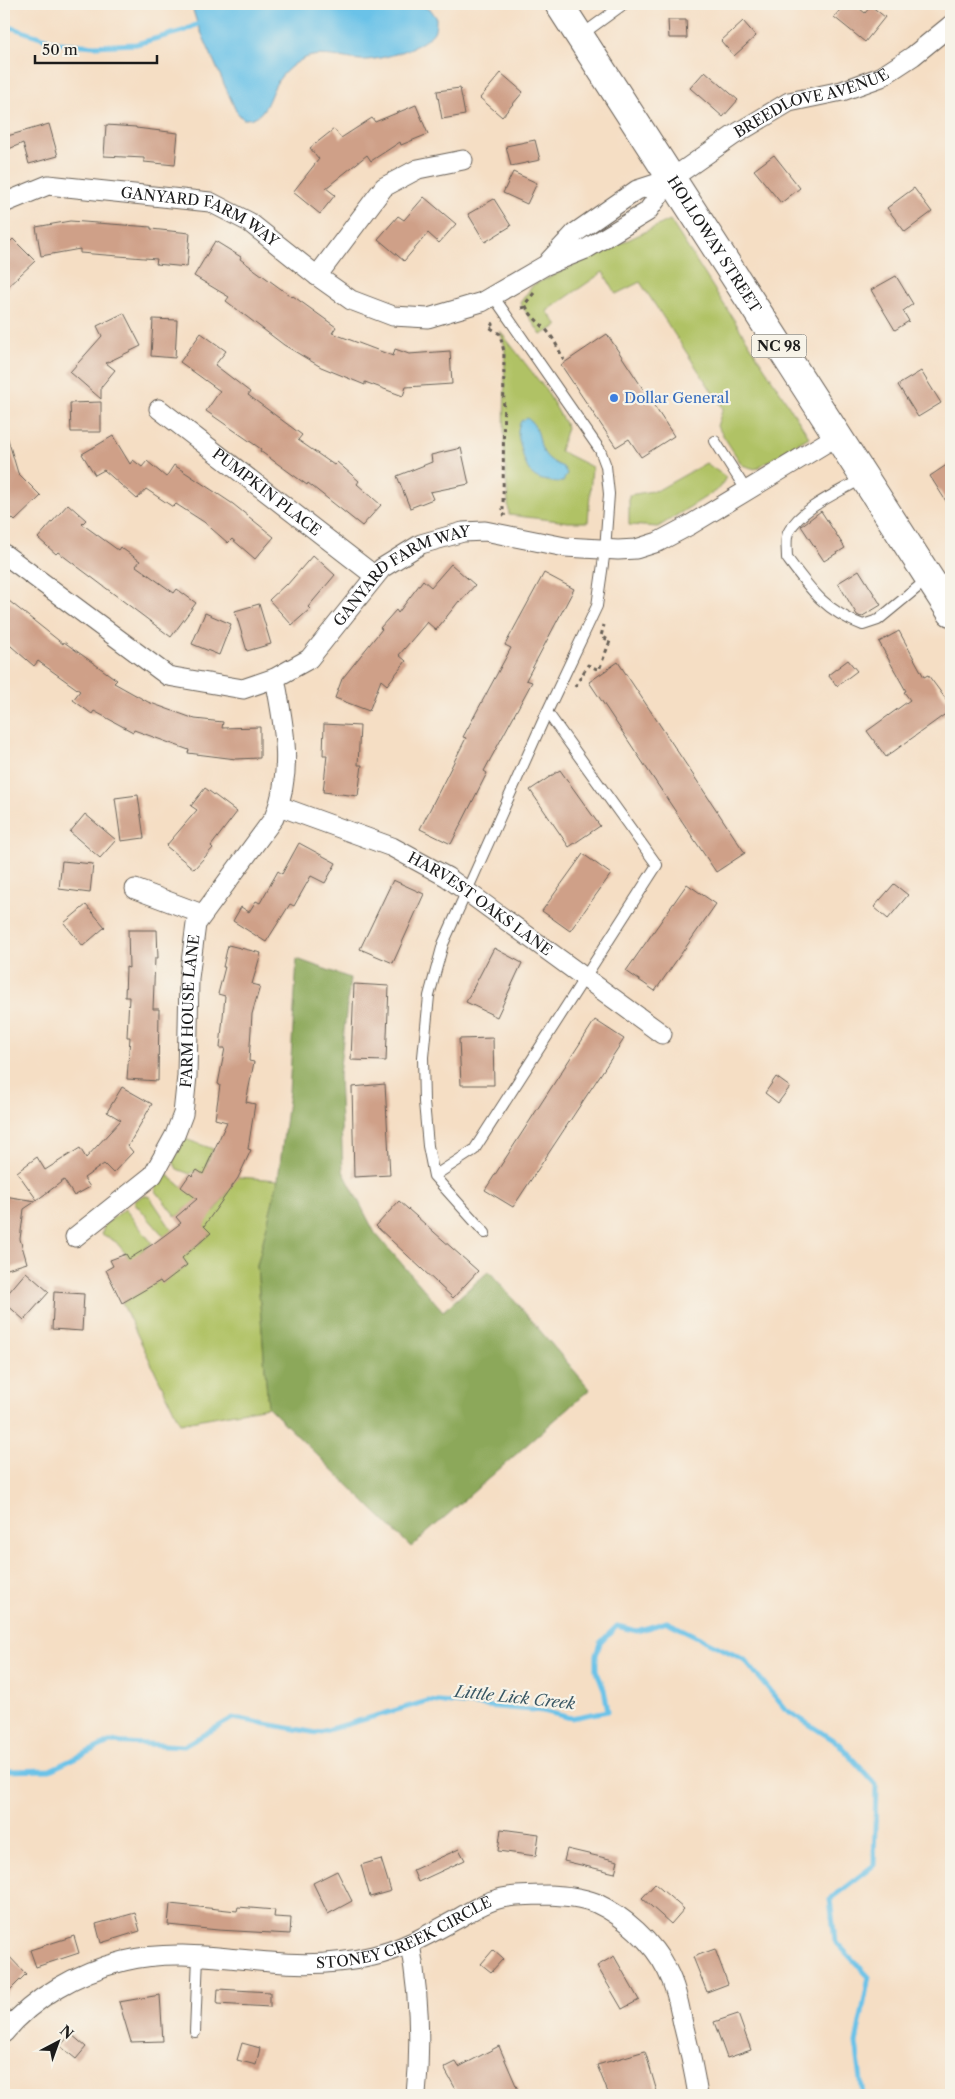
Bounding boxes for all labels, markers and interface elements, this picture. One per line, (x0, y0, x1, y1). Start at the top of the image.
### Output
scale bar (35, 32, 158, 64)
text: 50 m (42, 40, 78, 59)
street label: BREEDLOVE AVENUE (730, 64, 893, 142)
street label: HOLLOWAY STREET (663, 172, 766, 317)
street label: GANYARD FARM WAY (120, 183, 283, 251)
road number: NC 98 (752, 334, 806, 358)
place label: Dollar General (624, 388, 730, 407)
marker: Dollar General (608, 392, 620, 404)
street label: PUMPKIN PLACE (209, 444, 325, 540)
street label: GANYARD FARM WAY (329, 522, 471, 630)
street label: HARVEST OAKS LANE (405, 847, 556, 960)
street label: FARM HOUSE LANE (176, 933, 204, 1089)
water label: Little Lick Creek (452, 1681, 577, 1713)
street label: STONEY CREEK CIRCLE (316, 1892, 494, 1972)
north arrow (32, 2016, 82, 2066)
text: N (56, 2021, 77, 2043)

